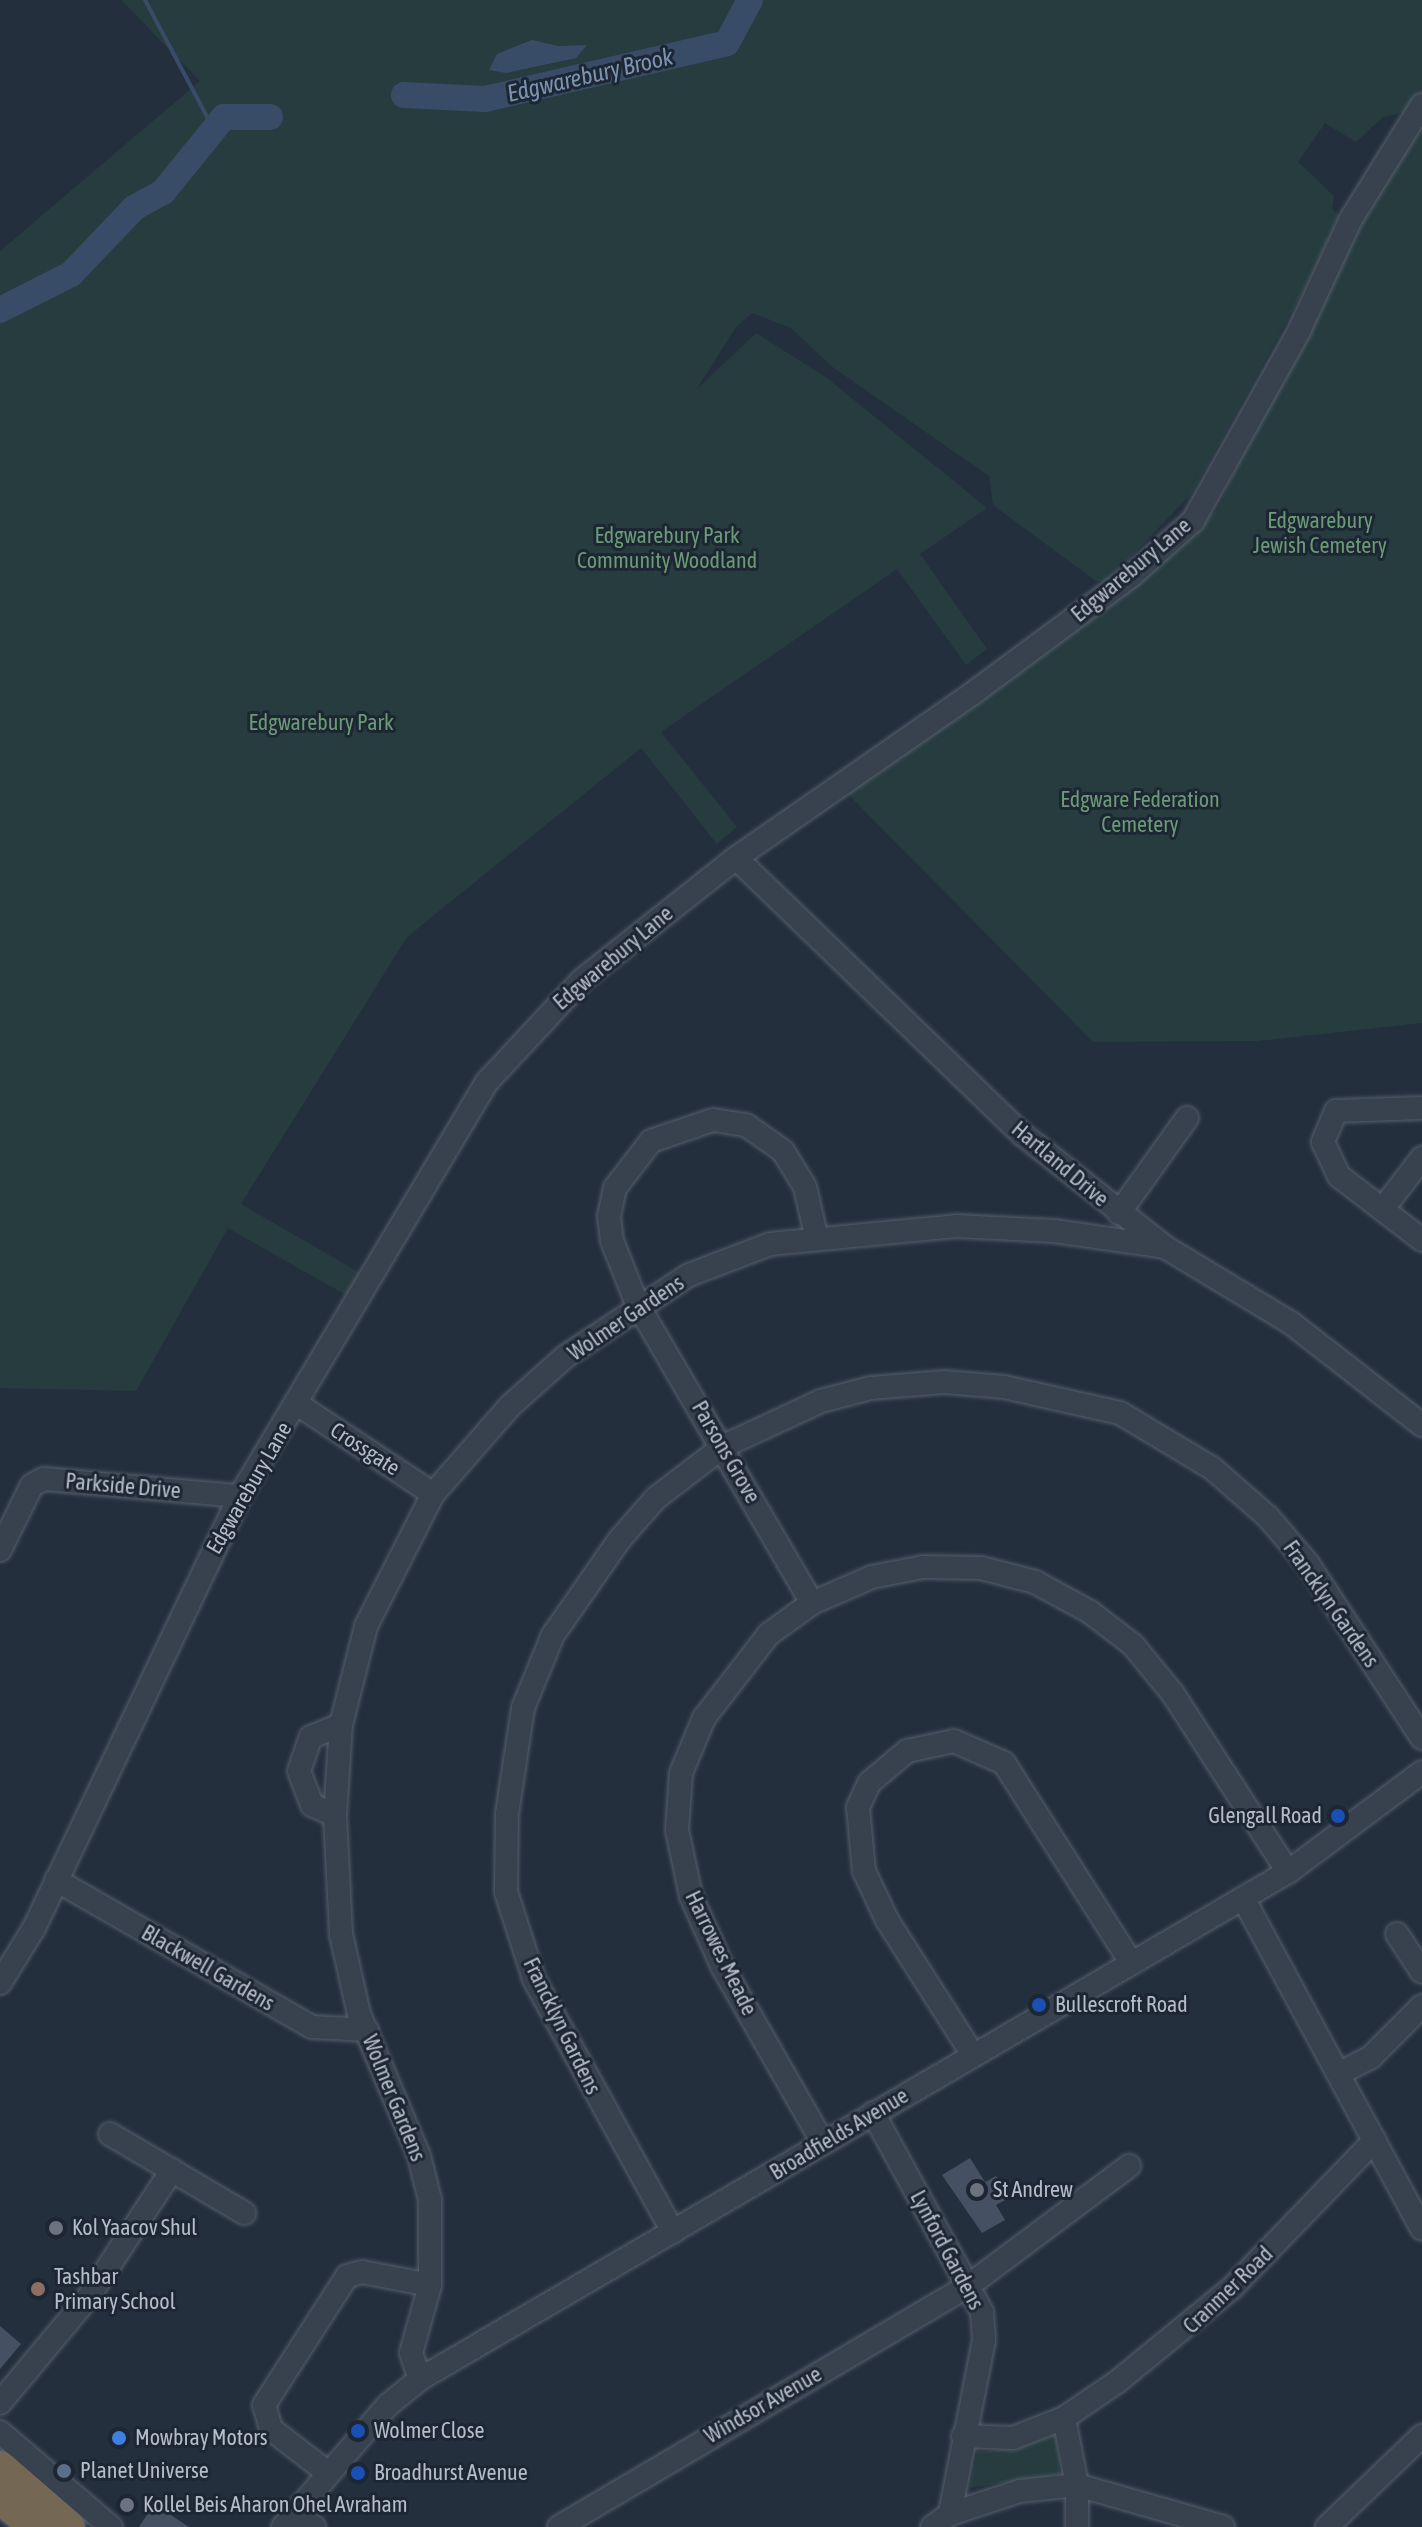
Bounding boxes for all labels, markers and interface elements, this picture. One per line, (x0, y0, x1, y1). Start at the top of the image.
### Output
water label: Edgwarebury Brook (504, 42, 676, 108)
park label: Edgwarebury Jewish Cemetery (1253, 507, 1387, 558)
street label: Edgwarebury Lane (1066, 512, 1196, 628)
park label: Edgwarebury Park Community Woodland (577, 522, 757, 574)
park label: Edgwarebury Park (248, 710, 394, 736)
park label: Edgware Federation Cemetery (1060, 786, 1220, 838)
street label: Edgwarebury Lane (548, 900, 678, 1016)
street label: Hartland Drive (1006, 1116, 1114, 1212)
street label: Wolmer Gardens (563, 1270, 689, 1366)
street label: Parsons Grove (686, 1396, 766, 1508)
street label: Edgwarebury Lane (201, 1417, 297, 1559)
street label: Crossgate (325, 1417, 405, 1481)
street label: Parkside Drive (64, 1468, 182, 1504)
street label: Francklyn Gardens (1278, 1535, 1384, 1673)
place label: Glengall Road (1208, 1803, 1322, 1829)
marker: Glengall Road (1329, 1807, 1347, 1825)
street label: Harrowes Meade (680, 1886, 762, 2020)
street label: Blackwell Gardens (137, 1919, 279, 2017)
street label: Francklyn Gardens (518, 1953, 606, 2099)
place label: Bullescroft Road (1055, 1992, 1188, 2018)
marker: Bullescroft Road (1030, 1996, 1048, 2014)
street label: Wolmer Gardens (357, 2031, 431, 2165)
street label: Broadfields Avenue (765, 2082, 913, 2186)
place label: St Andrew (993, 2177, 1073, 2203)
marker: St Andrew (968, 2181, 986, 2199)
street label: Lynford Gardens (905, 2186, 989, 2314)
place label: Kol Yaacov Shul (72, 2215, 197, 2241)
marker: Kol Yaacov Shul (47, 2219, 65, 2237)
street label: Cranmer Road (1178, 2241, 1278, 2339)
place label: Tashbar Primary School (54, 2263, 176, 2314)
marker: Tashbar Primary School (29, 2280, 47, 2298)
street label: Windsor Avenue (700, 2361, 826, 2449)
place label: Wolmer Close (374, 2418, 484, 2444)
marker: Wolmer Close (349, 2422, 367, 2440)
place label: Mowbray Motors (135, 2425, 268, 2451)
marker: Mowbray Motors (110, 2429, 128, 2447)
place label: Planet Universe (80, 2458, 209, 2484)
place label: Broadhurst Avenue (374, 2460, 528, 2486)
marker: Planet Universe (55, 2462, 73, 2480)
marker: Broadhurst Avenue (349, 2464, 367, 2482)
place label: Kollel Beis Aharon Ohel Avraham (143, 2492, 408, 2518)
marker: Kollel Beis Aharon Ohel Avraham (118, 2496, 136, 2514)

